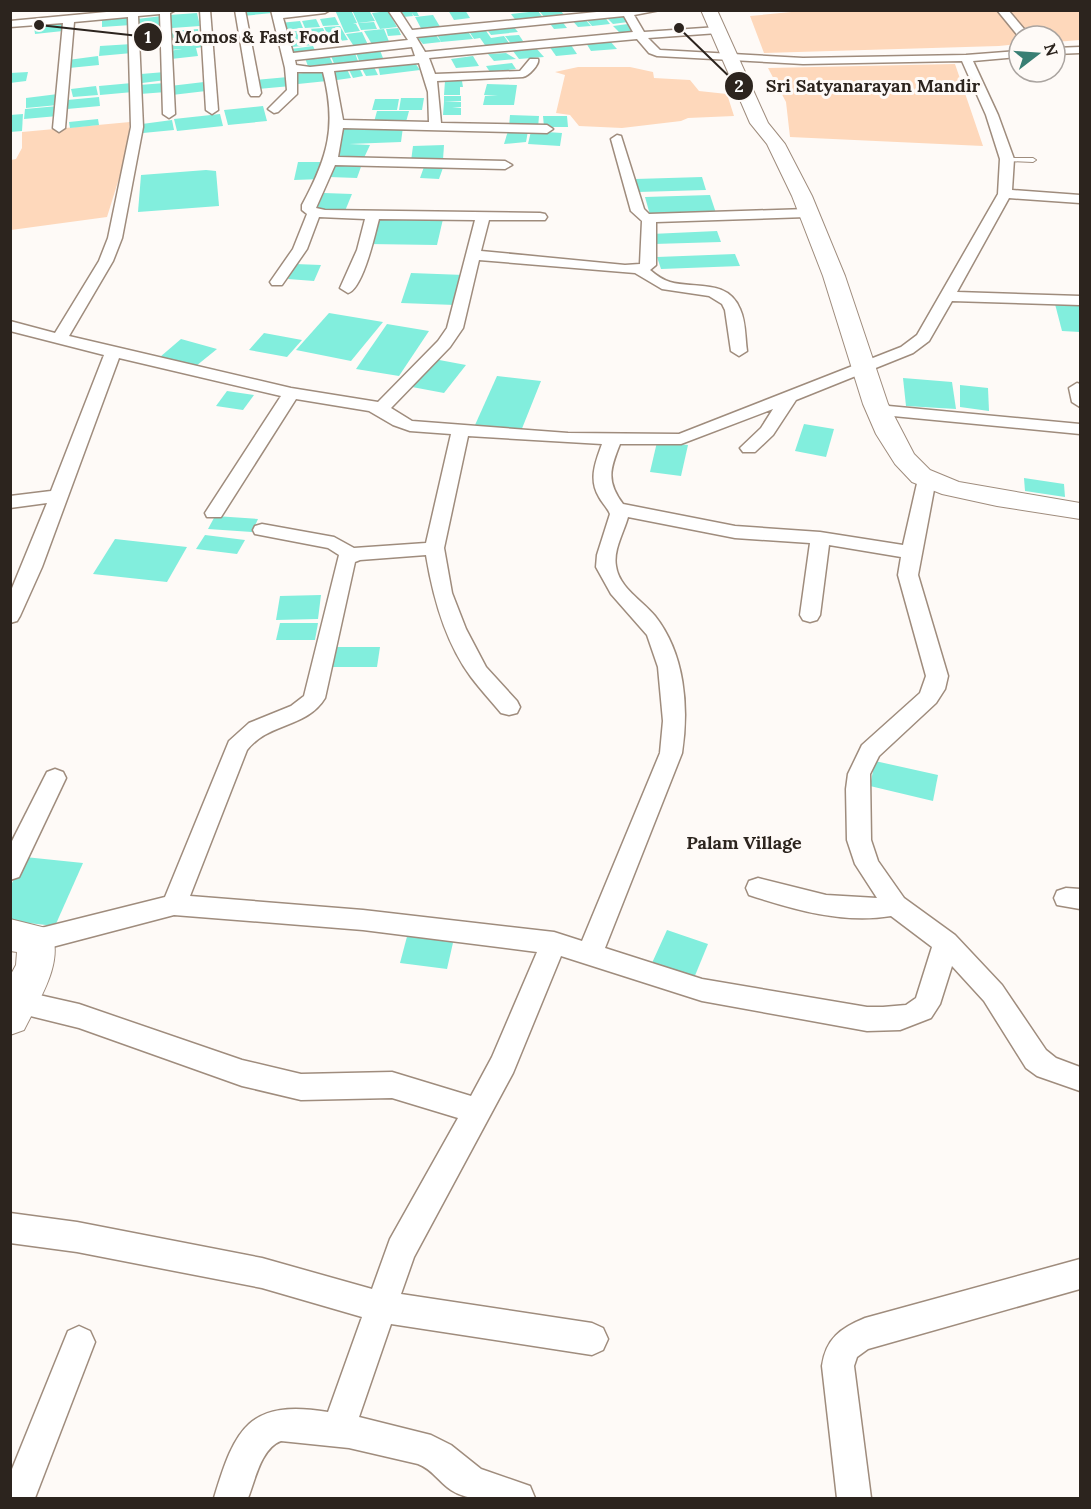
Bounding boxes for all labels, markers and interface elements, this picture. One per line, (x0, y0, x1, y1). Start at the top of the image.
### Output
callout: Momos & Fast Food (133, 19, 352, 55)
north arrow (1007, 24, 1067, 84)
text: 1 (144, 25, 152, 48)
text: Momos & Fast Food (175, 25, 340, 48)
text: N (1040, 41, 1063, 58)
callout: Sri Satyanarayan Mandir (724, 68, 992, 104)
text: 2 (734, 74, 744, 97)
text: Sri Satyanarayan Mandir (766, 74, 981, 97)
district label: Palam Village (686, 831, 802, 854)

